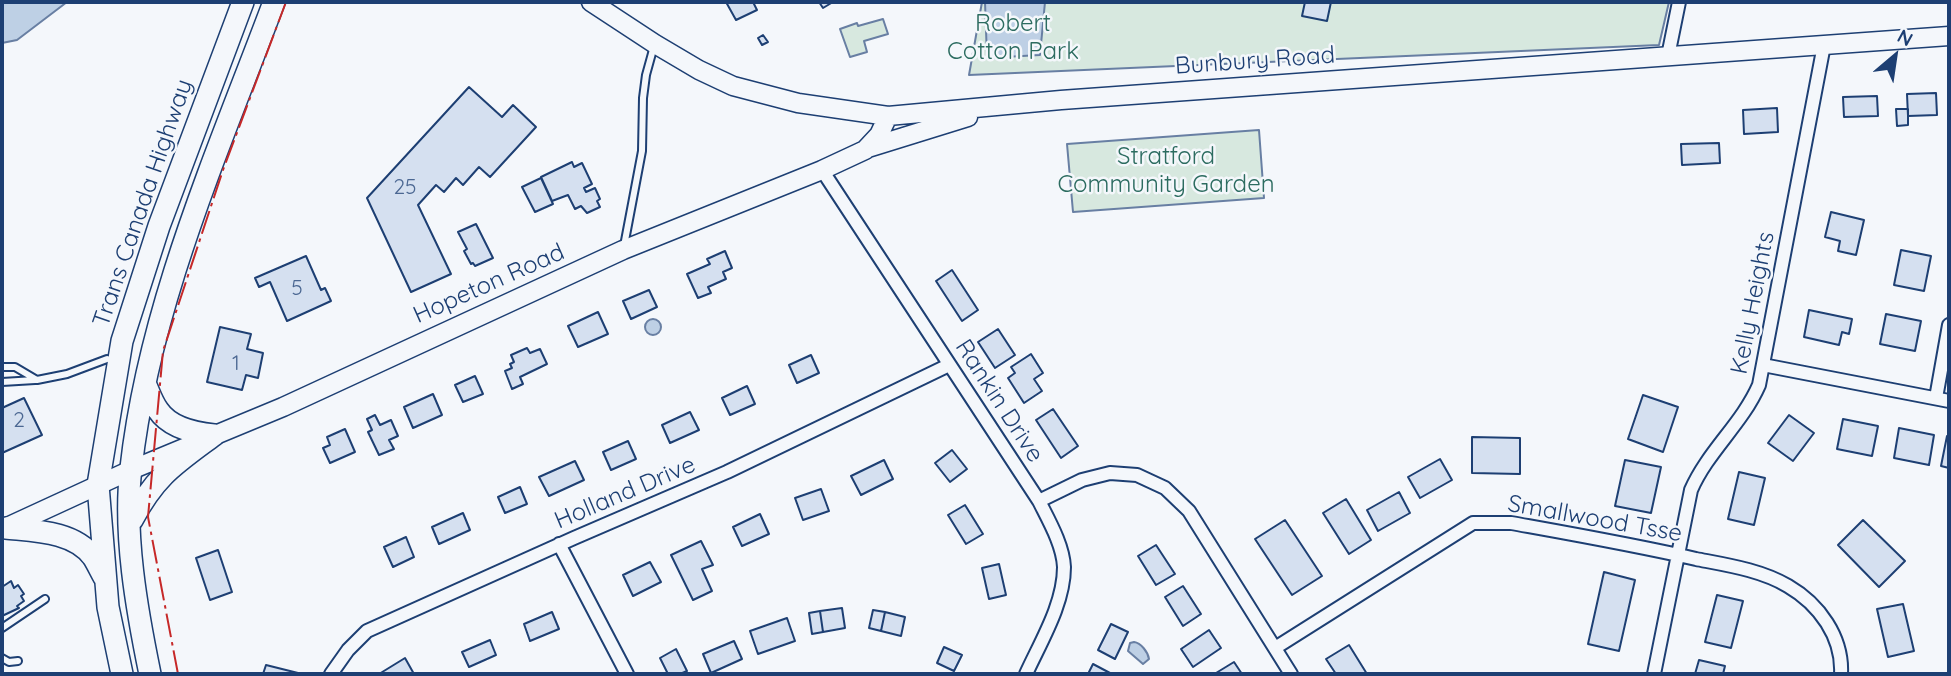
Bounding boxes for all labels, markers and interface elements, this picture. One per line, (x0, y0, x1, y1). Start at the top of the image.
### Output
park label: Robert Cotton Park (947, 10, 1079, 66)
north arrow (1860, 21, 1930, 91)
text: N (1893, 24, 1917, 52)
street label: Bunbury Road (1174, 41, 1336, 81)
street label: Trans Canada Highway (87, 75, 199, 331)
park label: Stratford Community Garden (1057, 143, 1275, 199)
house number: 25 (393, 175, 417, 201)
street label: Kelly Heights (1725, 229, 1781, 377)
street label: Hopeton Road (409, 238, 569, 330)
house number: 5 (291, 276, 303, 302)
street label: Rankin Drive (949, 334, 1049, 468)
house number: 1 (232, 351, 240, 377)
house number: 2 (13, 408, 25, 434)
street label: Holland Drive (550, 450, 700, 536)
street label: Smallwood Tsse (1506, 489, 1684, 549)

